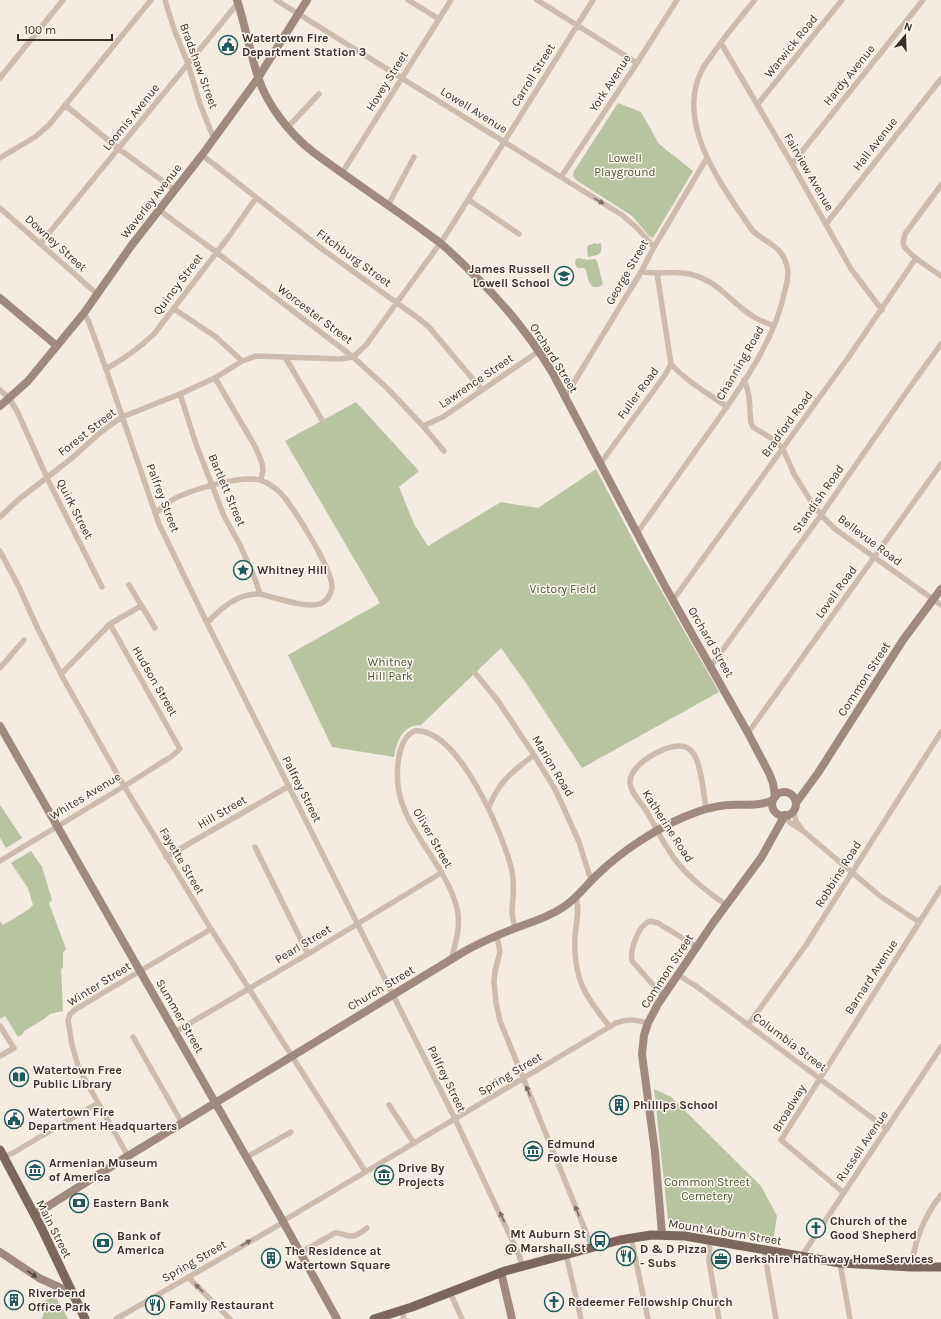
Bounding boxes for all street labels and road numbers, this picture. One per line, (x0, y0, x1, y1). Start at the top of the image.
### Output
street label: Warwick Road (761, 12, 821, 80)
street label: Bradshaw Street (177, 21, 221, 111)
street label: Carroll Street (508, 40, 558, 109)
street label: Hardy Avenue (820, 42, 878, 108)
street label: Hovey Street (363, 48, 411, 114)
street label: York Avenue (586, 52, 634, 114)
street label: Loomis Avenue (100, 81, 162, 153)
street label: Lowell Avenue (438, 84, 510, 136)
street label: Hall Avenue (850, 115, 900, 173)
street label: Fairview Avenue (781, 131, 837, 213)
street label: Waverley Avenue (117, 161, 185, 241)
street label: Downey Street (22, 212, 90, 275)
street label: Fitchburg Street (314, 226, 394, 290)
street label: George Street (603, 236, 652, 307)
street label: Quincy Street (150, 250, 206, 318)
street label: Worcester Street (275, 281, 356, 347)
street label: Orchard Street (527, 321, 581, 396)
street label: Channing Road (713, 323, 767, 403)
street label: Lawrence Street (436, 351, 516, 411)
street label: Fuller Road (614, 364, 662, 422)
street label: Bradford Road (758, 388, 816, 460)
street label: Forest Street (55, 405, 119, 459)
street label: Bartlett Street (205, 452, 249, 529)
street label: Palfrey Street (143, 462, 183, 535)
street label: Standish Road (789, 462, 847, 536)
street label: Quirk Street (54, 477, 96, 542)
street label: Bellevue Road (835, 511, 905, 569)
street label: Lovell Road (812, 563, 860, 621)
street label: Orchard Street (685, 604, 737, 680)
street label: Common Street (835, 639, 894, 719)
street label: Hudson Street (129, 644, 181, 719)
street label: Marion Road (529, 733, 577, 799)
street label: Palfrey Street (279, 753, 325, 825)
street label: Whites Avenue (47, 769, 123, 823)
street label: Katherine Road (639, 787, 697, 865)
street label: Hill Street (195, 792, 249, 832)
street label: Oliver Street (410, 805, 456, 871)
street label: Fayette Street (157, 825, 208, 897)
street label: Robbins Road (812, 838, 864, 910)
street label: Pearl Street (272, 922, 334, 966)
street label: Common Street (638, 931, 697, 1011)
street label: Barnard Avenue (842, 937, 900, 1017)
street label: Winter Street (65, 959, 134, 1009)
street label: Church Street (345, 962, 417, 1013)
street label: Summer Street (153, 976, 207, 1056)
street label: Columbia Street (750, 1010, 830, 1075)
street label: Palfrey Street (425, 1043, 469, 1115)
street label: Spring Street (476, 1049, 545, 1099)
street label: Broadway (769, 1081, 809, 1134)
street label: Russell Avenue (833, 1108, 891, 1184)
street label: Main Street (33, 1198, 75, 1261)
street label: Mount Auburn Street (667, 1216, 783, 1248)
street label: Spring Street (159, 1237, 229, 1285)

